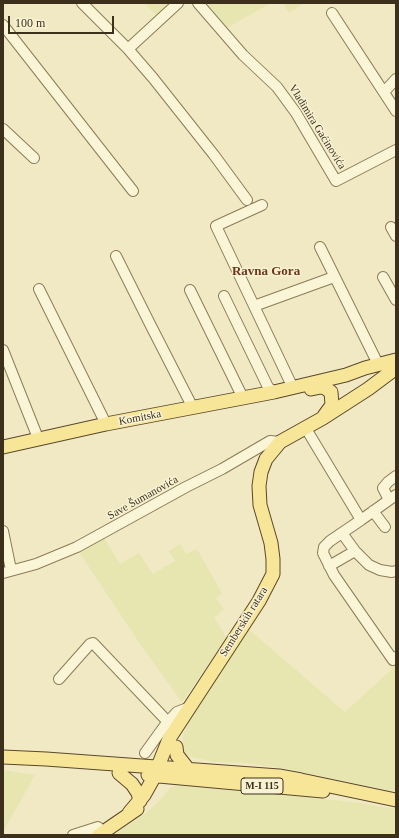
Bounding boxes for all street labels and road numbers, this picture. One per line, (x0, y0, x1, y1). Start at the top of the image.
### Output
street label: Vladimira Gaćinovića (286, 82, 348, 172)
street label: Komitska (118, 407, 162, 429)
street label: Save Šumanovića (105, 473, 181, 523)
street label: Semberskih ratara (217, 585, 271, 659)
road number: M-I 115 (241, 778, 283, 794)

